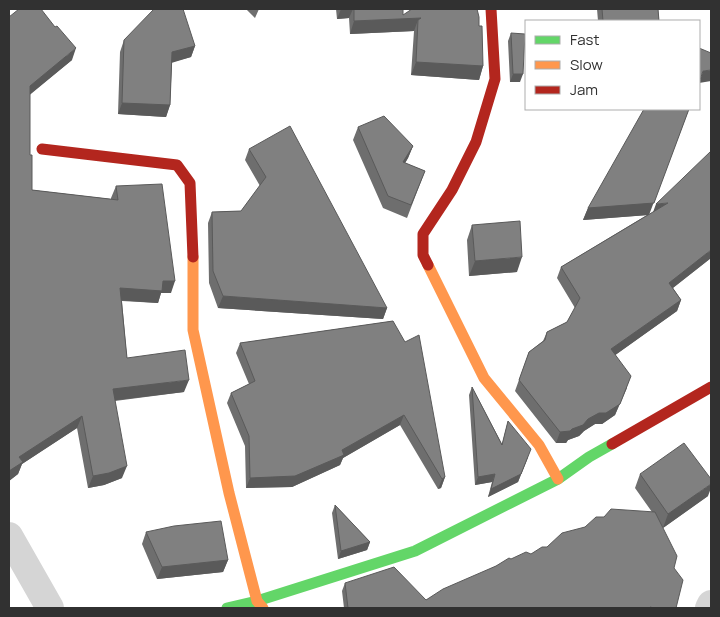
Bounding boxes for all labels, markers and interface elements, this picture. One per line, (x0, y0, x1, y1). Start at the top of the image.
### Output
legend (525, 20, 700, 110)
text: Fast (570, 29, 599, 50)
text: Slow (570, 54, 603, 75)
text: Jam (570, 79, 598, 100)

